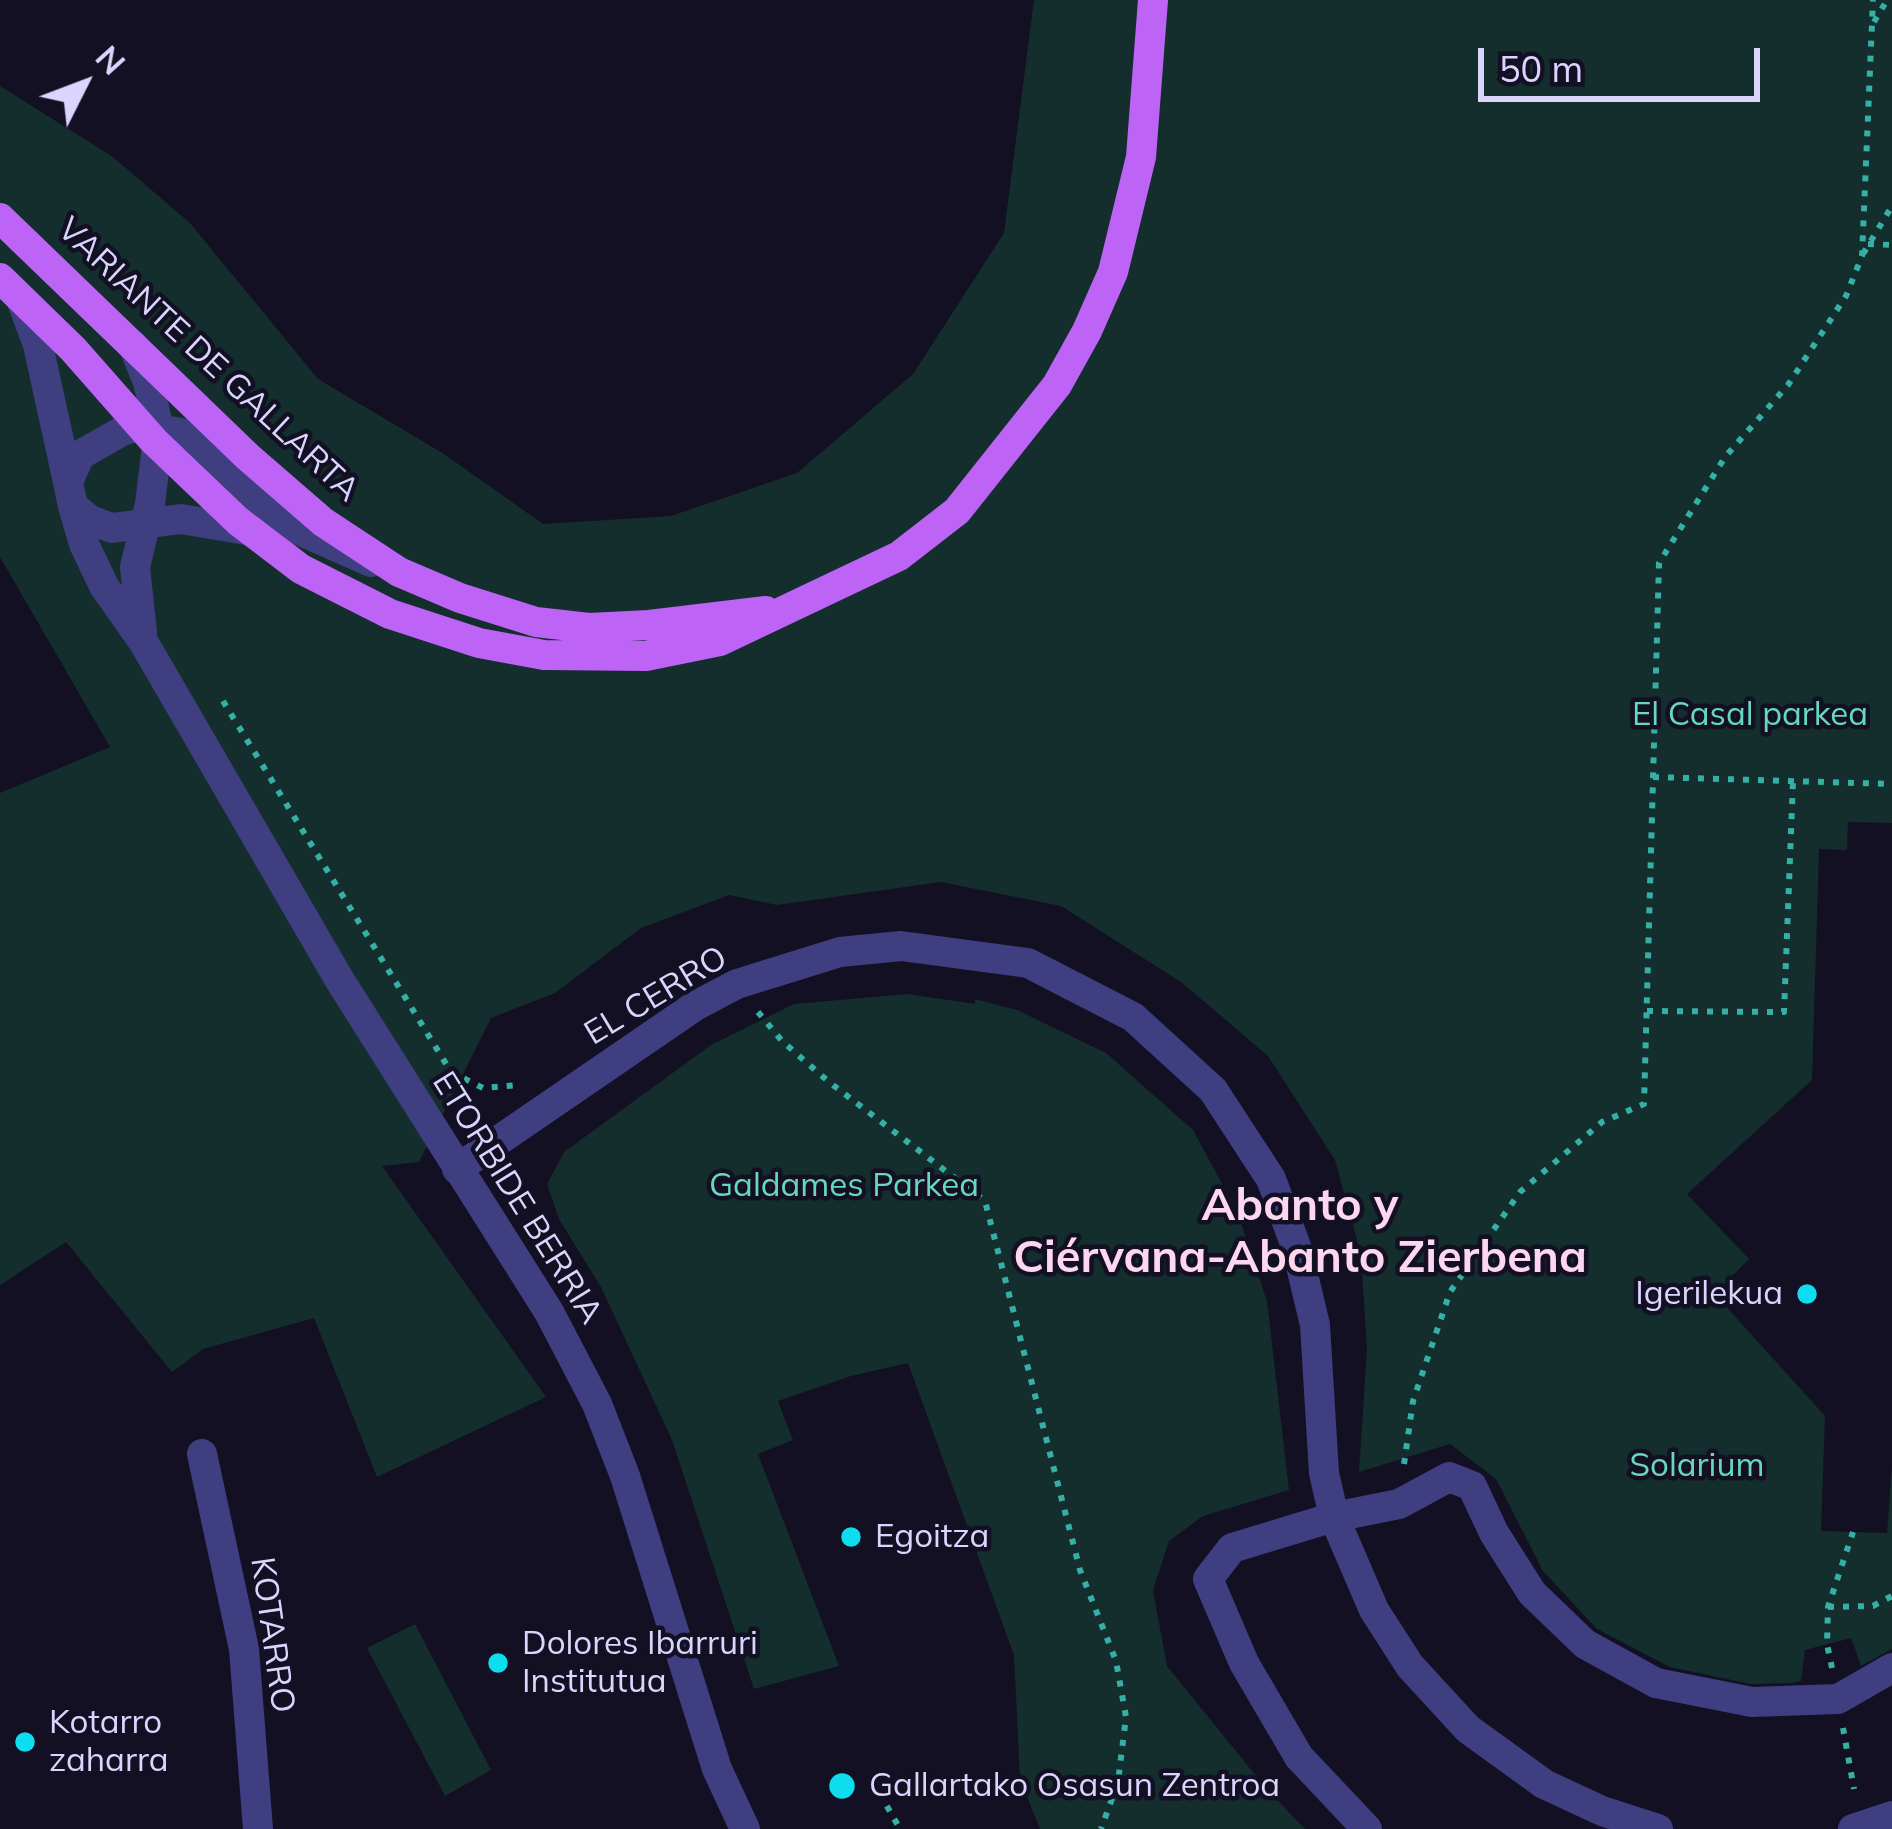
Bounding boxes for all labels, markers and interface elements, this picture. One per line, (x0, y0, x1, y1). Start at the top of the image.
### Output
north arrow (24, 24, 144, 144)
scale bar (1484, 24, 1766, 98)
text: N (88, 37, 135, 83)
text: 50 m (1499, 46, 1583, 91)
street label: VARIANTE DE GALLARTA (49, 210, 367, 510)
park label: El Casal parkea (1632, 695, 1868, 735)
street label: EL CERRO (578, 938, 734, 1054)
street label: ETORBIDE BERRIA (423, 1065, 611, 1331)
park label: Galdames Parkea (709, 1166, 979, 1206)
district label: Abanto y Ciérvana-Abanto Zierbena (1013, 1179, 1587, 1285)
place label: Igerilekua (1635, 1274, 1783, 1314)
marker: Igerilekua (1794, 1281, 1820, 1307)
park label: Solarium (1630, 1446, 1764, 1486)
place label: Egoitza (875, 1517, 989, 1557)
marker: Egoitza (838, 1524, 864, 1550)
street label: KOTARRO (241, 1555, 303, 1715)
place label: Dolores Ibarruri Institutua (522, 1624, 758, 1702)
marker: Dolores Ibarruri Institutua (485, 1650, 511, 1676)
place label: Kotarro zaharra (49, 1703, 168, 1781)
marker: Kotarro zaharra (12, 1729, 38, 1755)
place label: Gallartako Osasun Zentroa (869, 1766, 1280, 1806)
marker: Gallartako Osasun Zentroa (826, 1770, 858, 1802)

